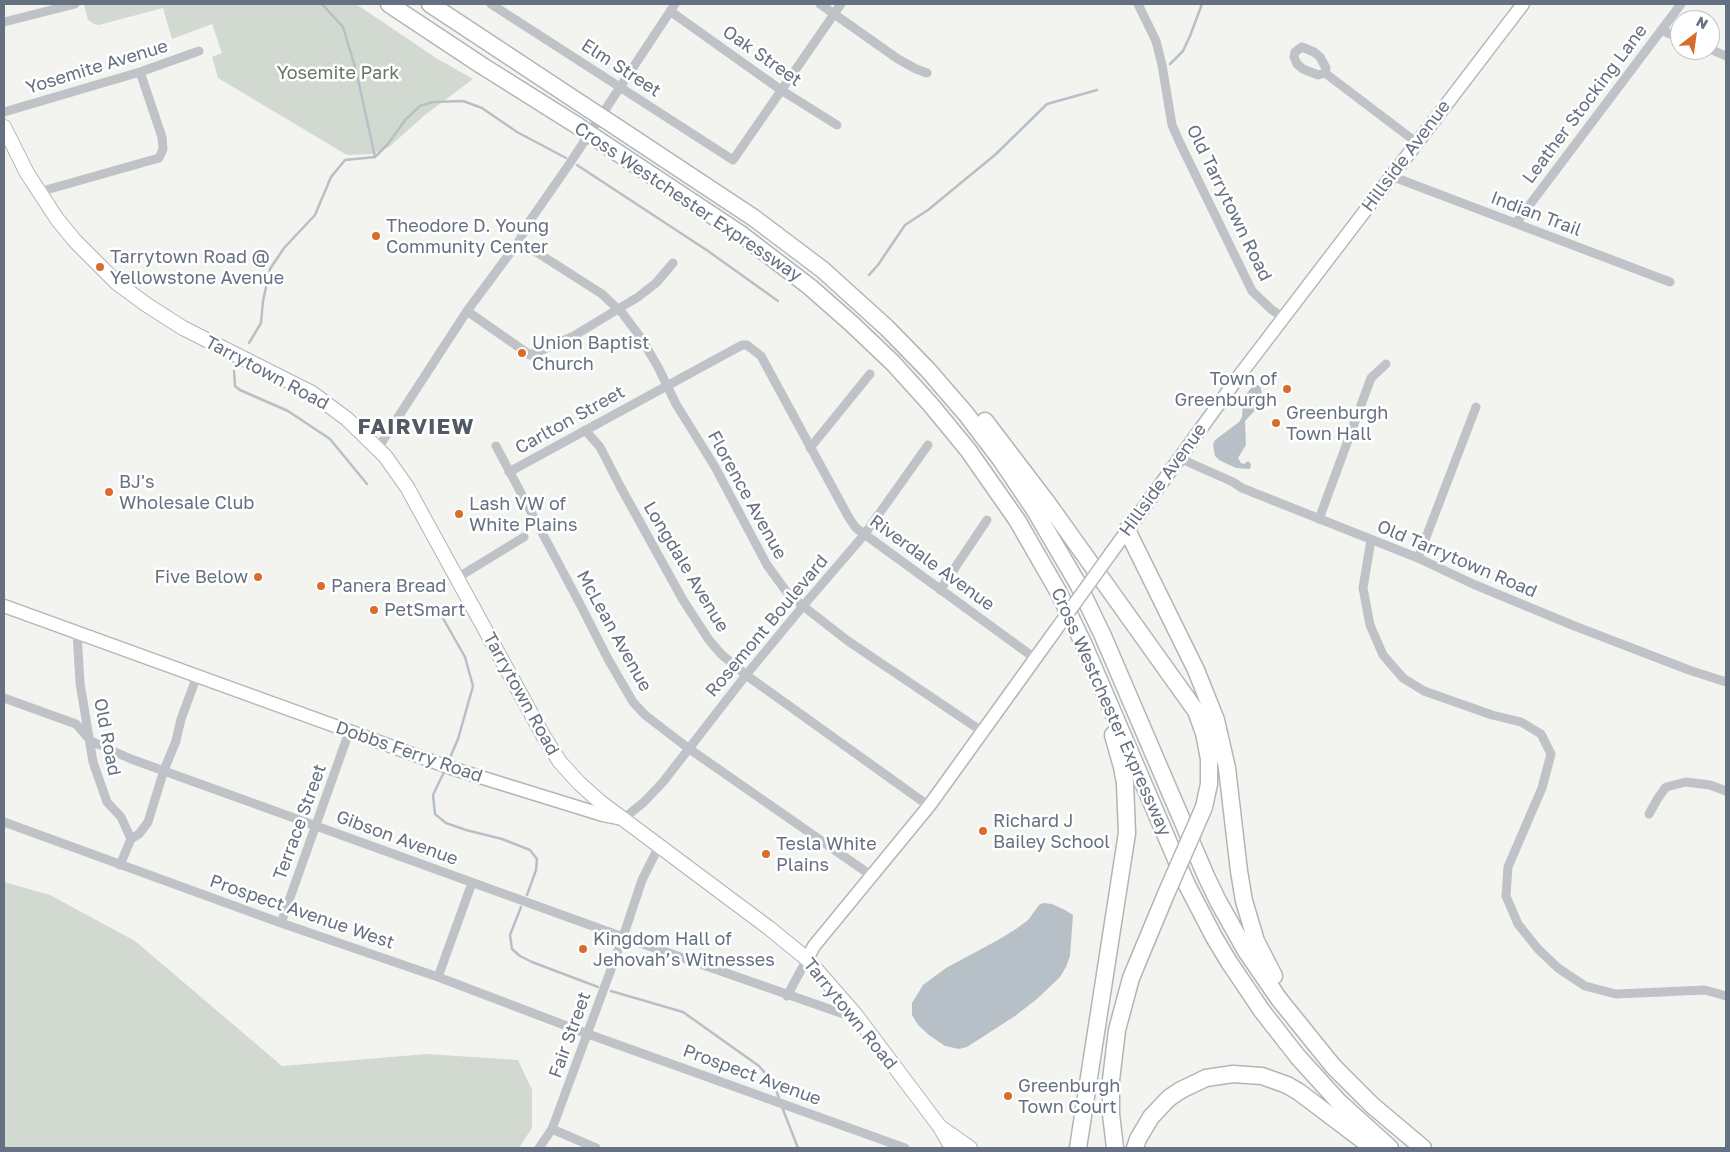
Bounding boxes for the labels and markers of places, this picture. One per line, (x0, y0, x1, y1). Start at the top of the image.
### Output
place label: Theodore D. Young Community Center (386, 215, 549, 258)
marker: Theodore D. Young Community Center (370, 230, 382, 242)
place label: Tarrytown Road @ Yellowstone Avenue (110, 246, 284, 288)
marker: Tarrytown Road @ Yellowstone Avenue (94, 261, 106, 273)
place label: Union Baptist Church (532, 332, 649, 374)
marker: Union Baptist Church (516, 347, 528, 359)
place label: Town of Greenburgh (1175, 368, 1277, 410)
marker: Town of Greenburgh (1281, 383, 1293, 395)
place label: Greenburgh Town Hall (1286, 402, 1388, 444)
marker: Greenburgh Town Hall (1270, 417, 1282, 429)
place label: BJ's Wholesale Club (119, 471, 254, 514)
marker: BJ's Wholesale Club (103, 486, 115, 498)
place label: Lash VW of White Plains (469, 493, 577, 536)
marker: Lash VW of White Plains (453, 508, 465, 520)
place label: Five Below (155, 566, 248, 588)
marker: Five Below (252, 571, 264, 583)
place label: Panera Bread (331, 575, 446, 597)
marker: Panera Bread (315, 580, 327, 592)
place label: PetSmart (384, 599, 465, 621)
marker: PetSmart (368, 604, 380, 616)
place label: Richard J Bailey School (993, 810, 1110, 852)
marker: Richard J Bailey School (977, 825, 989, 837)
place label: Tesla White Plains (776, 833, 877, 876)
marker: Tesla White Plains (760, 848, 772, 860)
place label: Kingdom Hall of Jehovah’s Witnesses (593, 928, 775, 971)
marker: Kingdom Hall of Jehovah’s Witnesses (577, 943, 589, 955)
place label: Greenburgh Town Court (1018, 1075, 1120, 1118)
marker: Greenburgh Town Court (1002, 1090, 1014, 1102)

